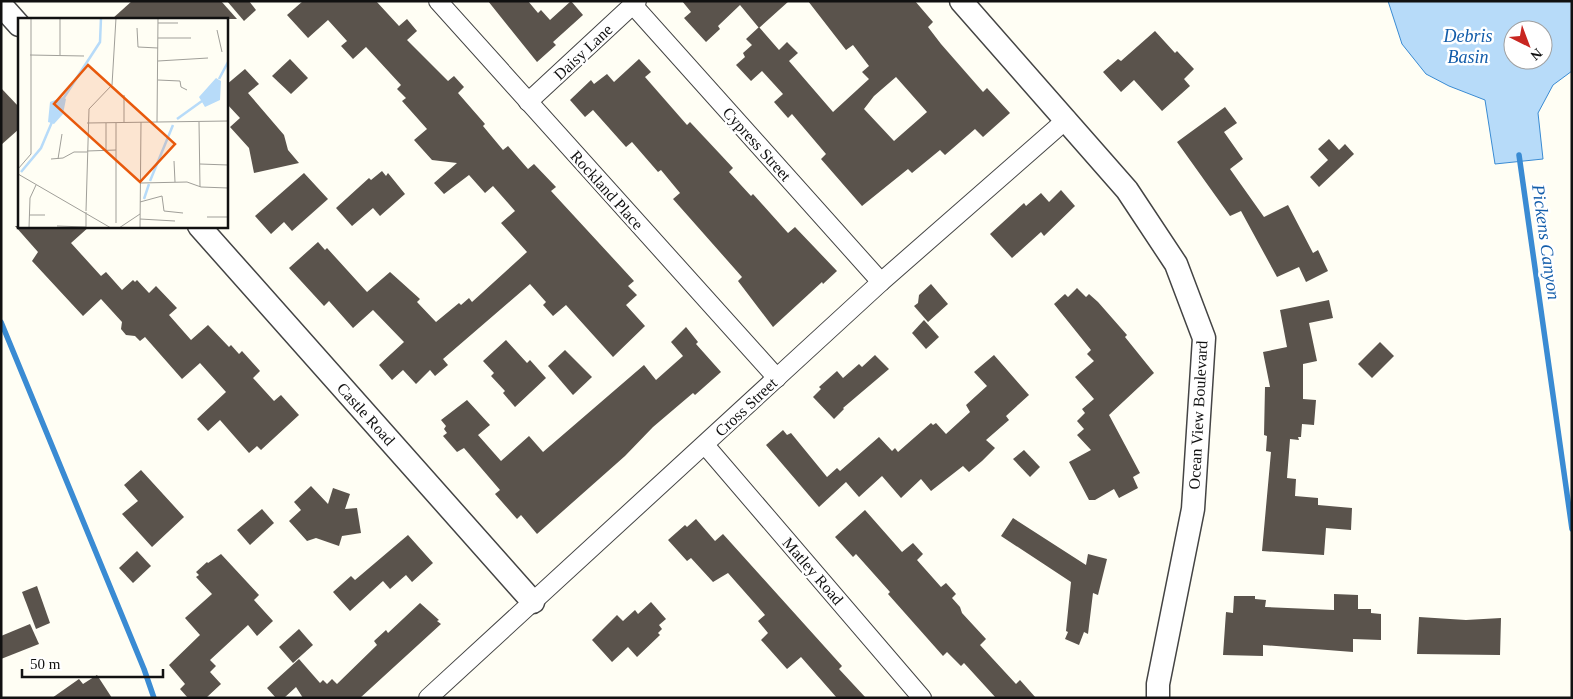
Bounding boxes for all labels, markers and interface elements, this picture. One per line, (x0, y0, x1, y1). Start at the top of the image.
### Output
inset map (18, 18, 228, 228)
north arrow (1503, 20, 1553, 70)
street label: Daisy Lane (550, 21, 616, 84)
water label: Debris Basin (1443, 26, 1493, 67)
text: N (1528, 45, 1545, 63)
street label: Cypress Street (719, 104, 795, 185)
street label: Rockland Place (567, 147, 647, 233)
water label: Pickens Canyon (1528, 182, 1564, 301)
street label: Ocean View Boulevard (1186, 340, 1210, 490)
street label: Cross Street (712, 374, 781, 440)
street label: Castle Road (334, 379, 398, 449)
street label: Matley Road (779, 534, 847, 609)
scale bar (22, 646, 164, 678)
text: 50 m (30, 656, 61, 672)

